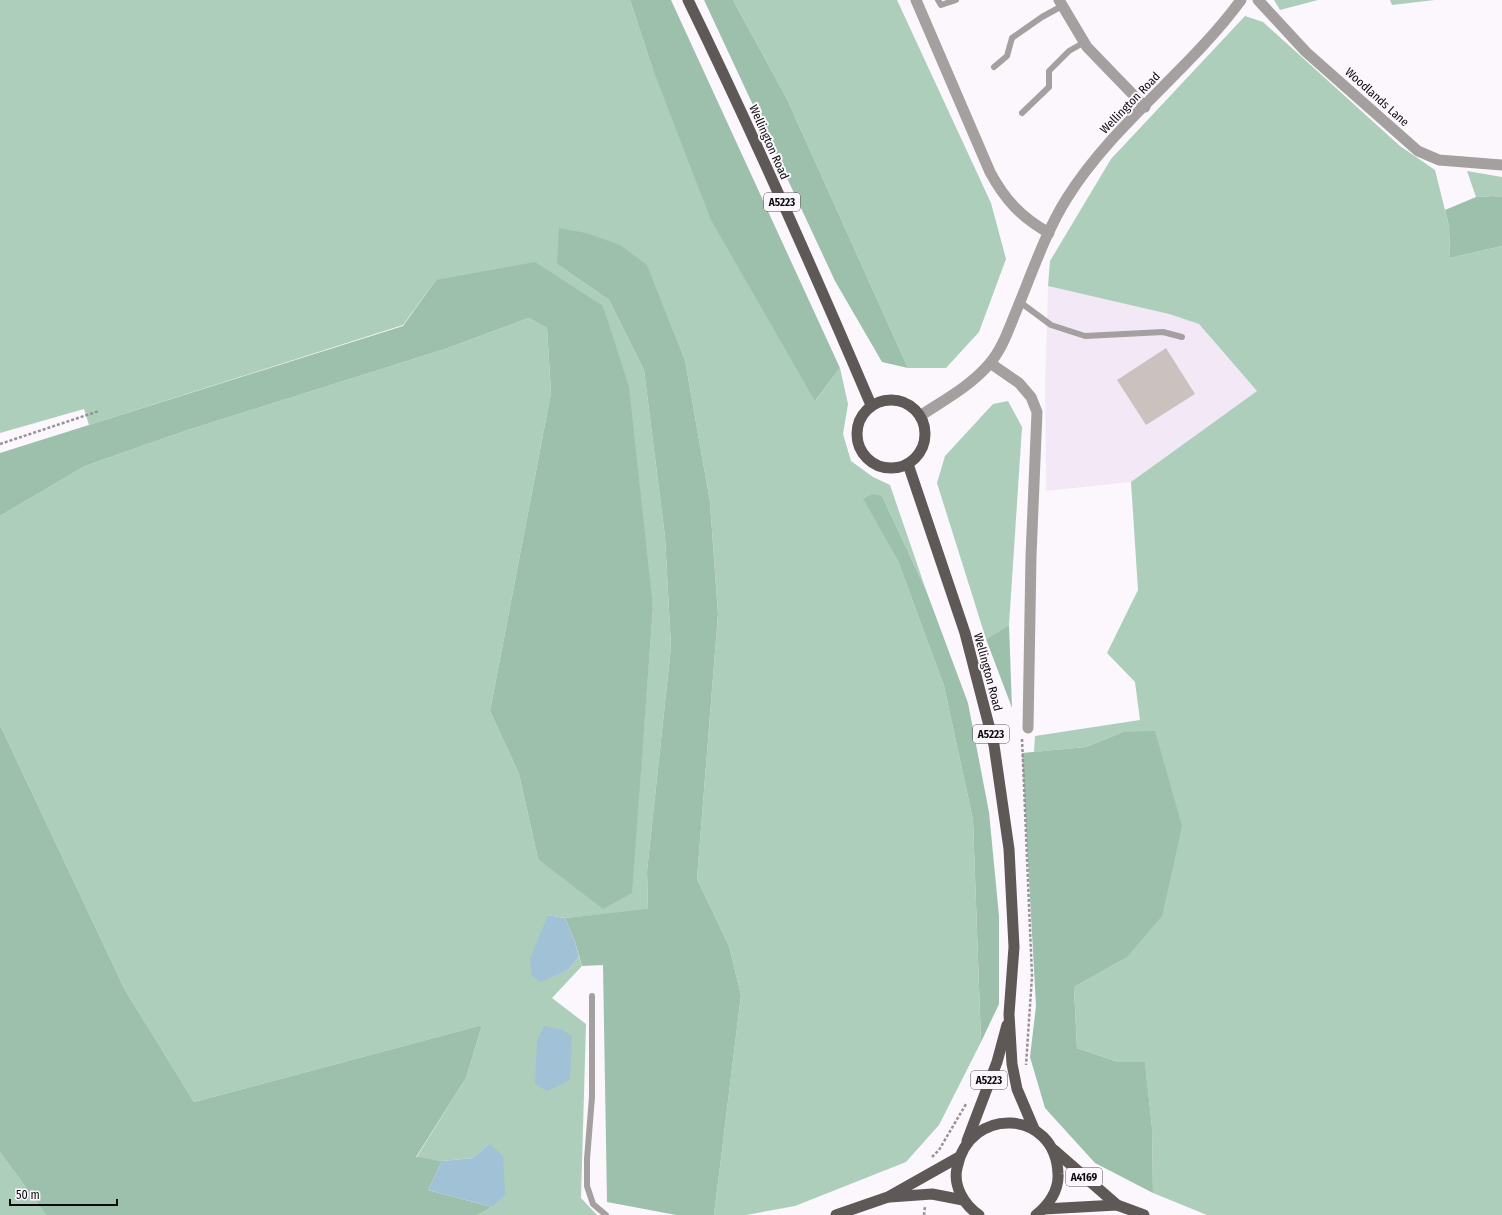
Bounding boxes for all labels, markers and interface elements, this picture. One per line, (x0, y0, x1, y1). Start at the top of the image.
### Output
street label: Woodlands Lane (1342, 65, 1412, 129)
street label: Wellington Road (1097, 69, 1163, 137)
street label: Wellington Road (746, 103, 792, 181)
road number: A5223 (764, 193, 800, 211)
street label: Wellington Road (971, 631, 1005, 713)
road number: A5223 (973, 725, 1009, 743)
road number: A5223 (971, 1071, 1007, 1089)
road number: A4169 (1066, 1168, 1102, 1186)
scale bar (10, 1181, 117, 1207)
text: 50 m (16, 1188, 40, 1202)

